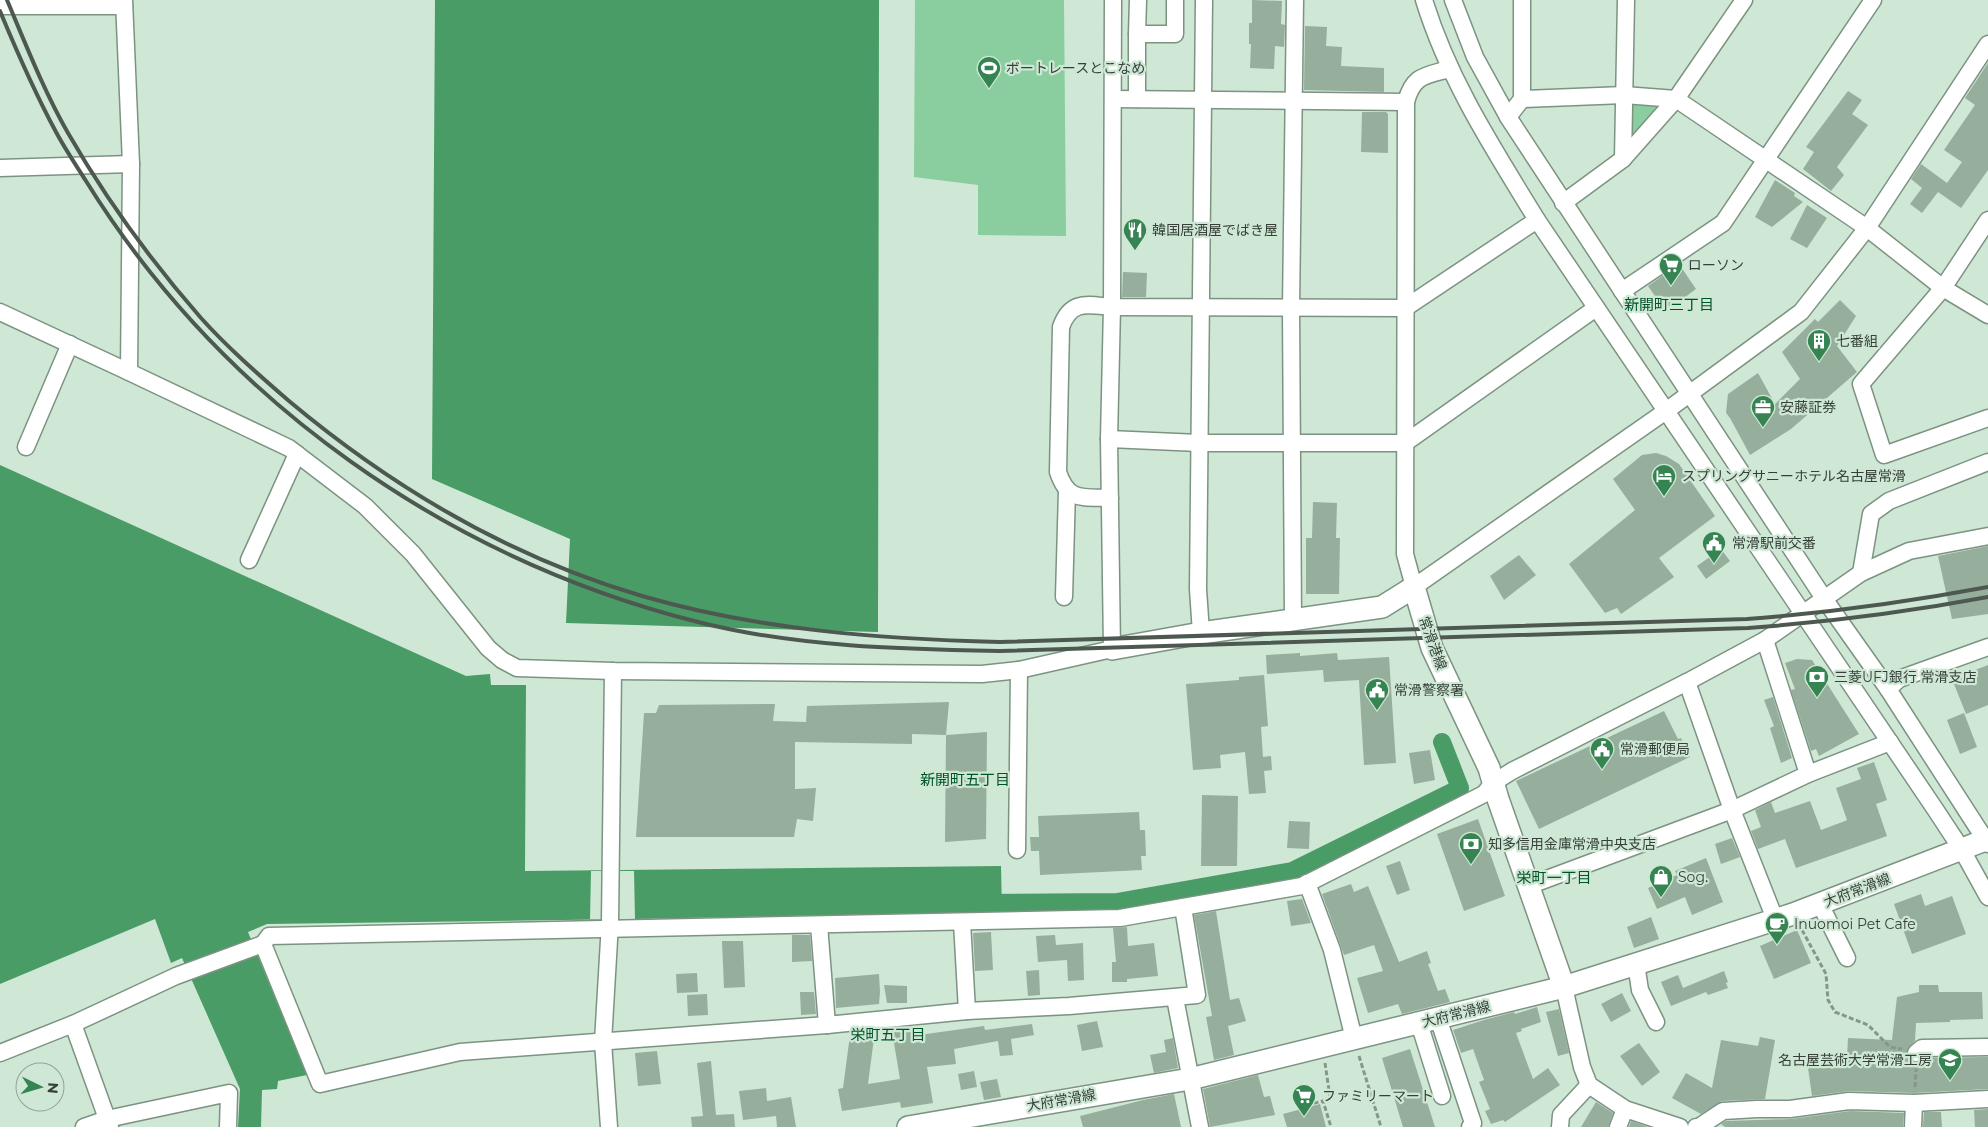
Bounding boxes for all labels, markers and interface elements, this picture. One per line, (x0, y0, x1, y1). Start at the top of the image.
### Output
sports icon: ボートレースとこなめ (976, 55, 1002, 89)
place label: ボートレースとこなめ (1006, 59, 1145, 77)
restaurant icon: 韓国居酒屋でばき屋 (1122, 217, 1148, 251)
place label: 韓国居酒屋でばき屋 (1152, 221, 1278, 239)
supermarket icon: ローソン (1658, 252, 1684, 286)
place label: ローソン (1688, 256, 1744, 274)
district label: 新開町三丁目 (1624, 295, 1714, 314)
building icon: 七番組 (1806, 328, 1832, 362)
place label: 七番組 (1836, 332, 1878, 350)
office icon: 安藤証券 (1750, 394, 1776, 428)
place label: 安藤証券 (1780, 398, 1836, 416)
hotel icon: スプリングサニーホテル名古屋常滑 (1651, 463, 1677, 497)
place label: スプリングサニーホテル名古屋常滑 (1682, 467, 1906, 485)
public building icon: 常滑駅前交番 (1701, 530, 1727, 564)
place label: 常滑駅前交番 (1732, 534, 1816, 552)
street label: 常滑港線 (1415, 614, 1451, 672)
bank icon: 三菱UFJ銀行 常滑支店 (1804, 664, 1830, 698)
place label: 三菱UFJ銀行 常滑支店 (1834, 668, 1976, 686)
public building icon: 常滑警察署 (1364, 677, 1390, 711)
place label: 常滑警察署 (1394, 681, 1464, 699)
public building icon: 常滑郵便局 (1589, 736, 1615, 770)
place label: 常滑郵便局 (1620, 740, 1690, 758)
district label: 新開町五丁目 (920, 770, 1010, 789)
bank icon: 知多信用金庫常滑中央支店 (1458, 831, 1484, 865)
place label: 知多信用金庫常滑中央支店 (1488, 835, 1656, 853)
shop icon: Sog. (1648, 864, 1674, 898)
district label: 栄町一丁目 (1516, 868, 1592, 887)
place label: Sog. (1678, 868, 1708, 886)
street label: 大府常滑線 (1821, 869, 1893, 911)
cafe icon: Inuomoi Pet Cafe (1764, 911, 1790, 945)
place label: Inuomoi Pet Cafe (1794, 915, 1916, 933)
street label: 大府常滑線 (1420, 997, 1492, 1031)
district label: 栄町五丁目 (850, 1025, 926, 1044)
school or university icon: 名古屋芸術大学常滑工房 (1937, 1047, 1963, 1081)
place label: 名古屋芸術大学常滑工房 (1778, 1051, 1932, 1069)
north arrow (15, 1062, 65, 1112)
text: N (43, 1082, 62, 1095)
supermarket icon: ファミリーマート (1291, 1083, 1317, 1117)
street label: 大府常滑線 (1025, 1085, 1097, 1115)
place label: ファミリーマート (1322, 1087, 1434, 1105)

